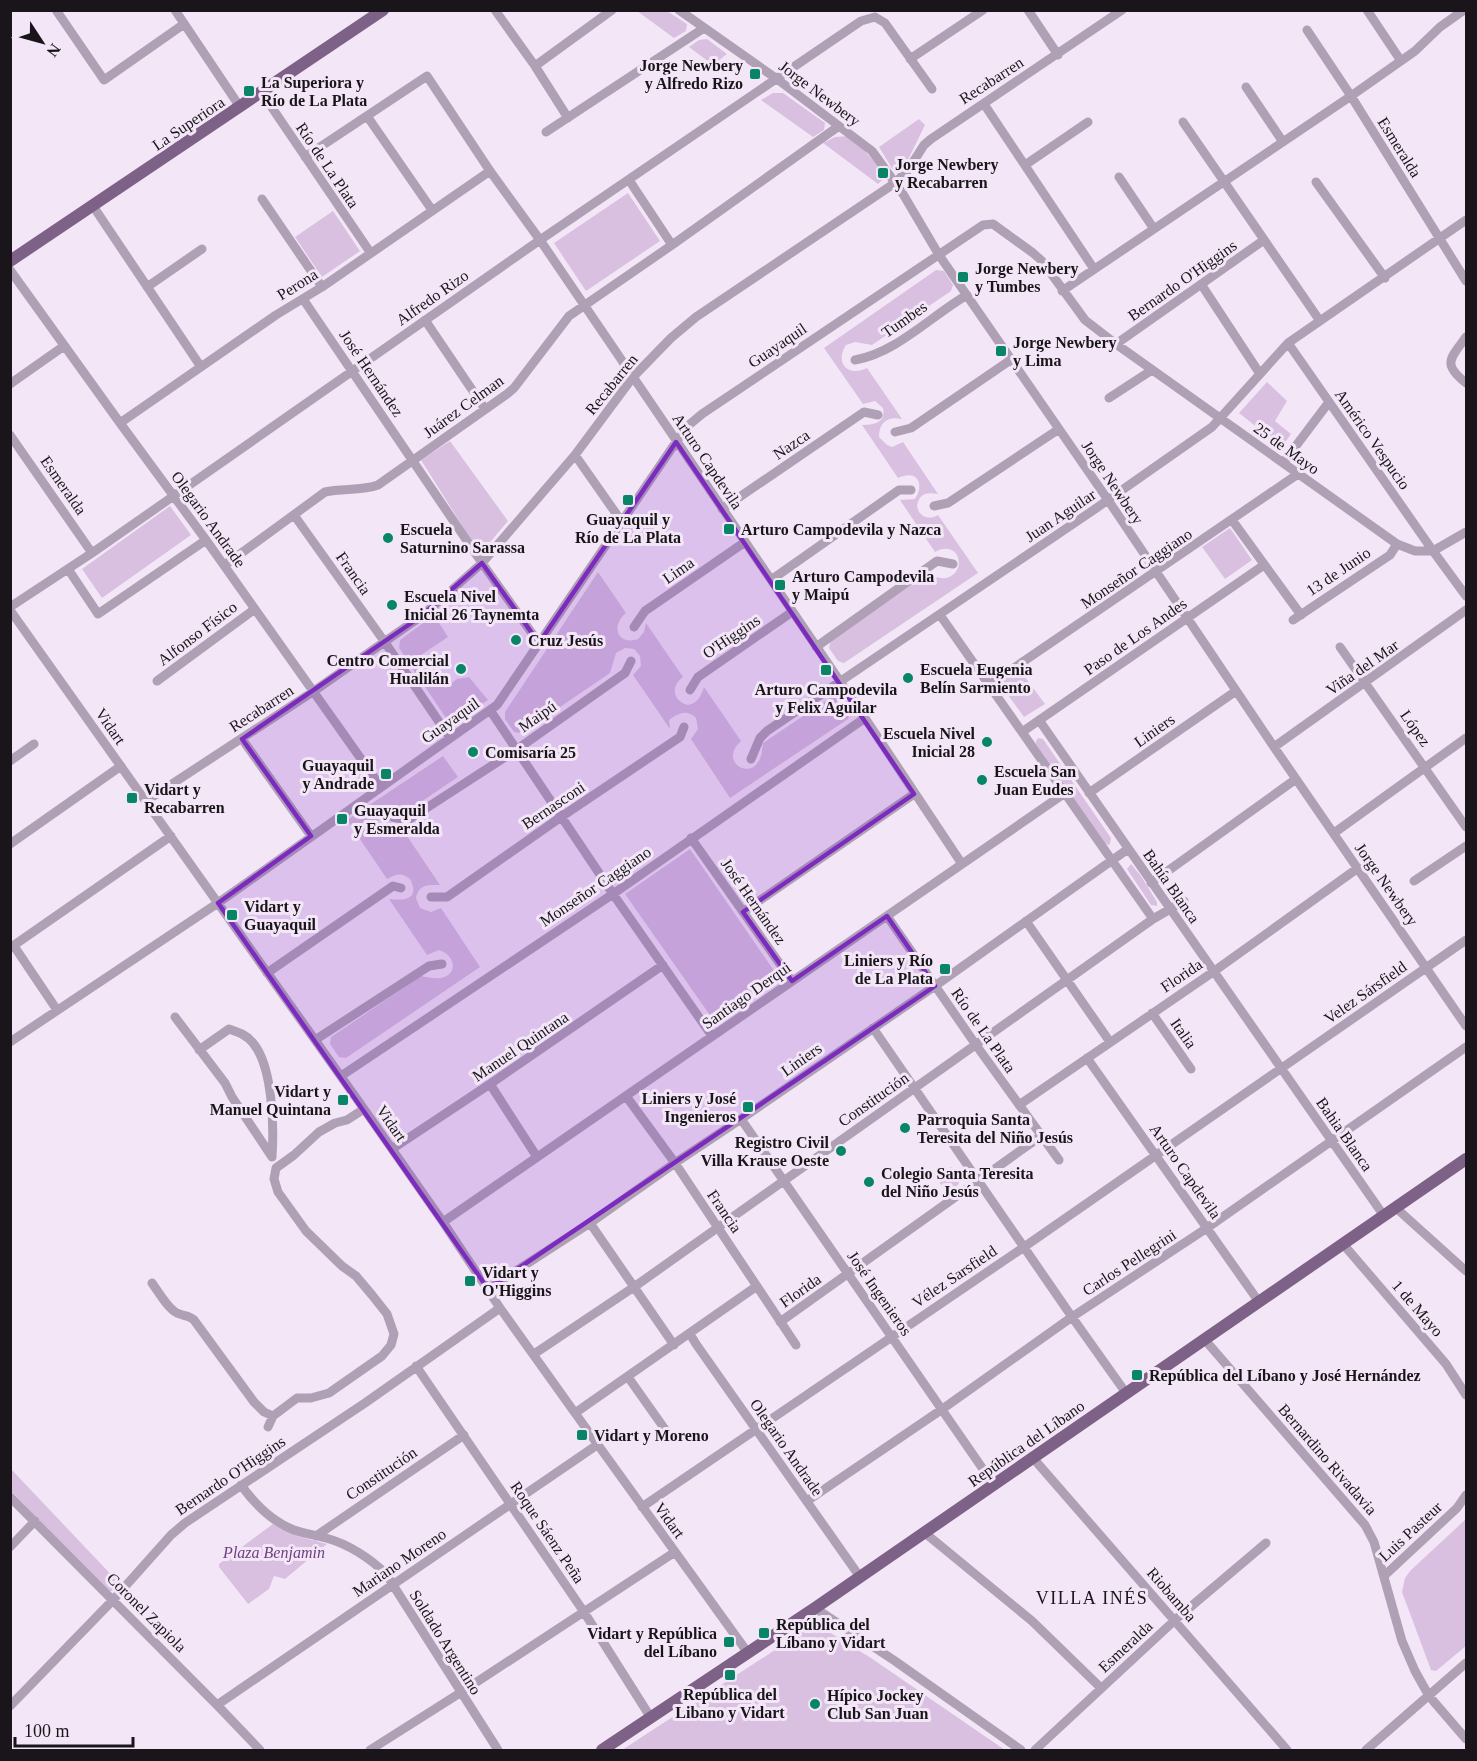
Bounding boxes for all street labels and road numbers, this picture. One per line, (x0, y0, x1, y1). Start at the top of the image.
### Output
street label: Recabarren (956, 53, 1026, 107)
street label: Jorge Newbery (775, 57, 864, 130)
street label: La Superiora (149, 93, 228, 155)
street label: Esmeralda (1374, 114, 1425, 180)
street label: Río de La Plata (293, 119, 362, 211)
street label: Bernardo O'Higgins (1125, 237, 1240, 325)
street label: Perona (274, 265, 321, 303)
street label: Alfredo Rizo (393, 266, 472, 328)
street label: Tumbes (879, 298, 930, 341)
street label: Guayaquil (745, 319, 811, 372)
street label: José Hernández (336, 327, 407, 420)
street label: Recabarren (582, 351, 641, 418)
street label: Juárez Celman (420, 372, 507, 441)
street label: Américo Vespucio (1331, 386, 1413, 493)
street label: Arturo Capdevila (669, 410, 746, 513)
street label: 25 de Mayo (1250, 419, 1323, 479)
street label: Nazca (770, 426, 813, 463)
street label: Jorge Newbery (1078, 437, 1147, 528)
street label: Esmeralda (37, 453, 90, 518)
street label: Olegario Andrade (167, 468, 249, 571)
street label: Juan Aguilar (1022, 485, 1100, 546)
street label: Monseñor Caggiano (1078, 525, 1196, 613)
street label: 13 de Junio (1303, 544, 1374, 599)
street label: Francia (333, 549, 374, 598)
street label: Lima (660, 554, 697, 587)
street label: Paso de Los Andes (1081, 595, 1190, 678)
street label: Alfonso Físico (154, 598, 240, 669)
street label: O'Higgins (700, 611, 764, 662)
street label: Viña del Mar (1323, 636, 1402, 699)
street label: Recabarren (226, 681, 296, 735)
street label: Guayaquil (418, 694, 483, 747)
street label: Maipú (515, 697, 560, 736)
street label: Vidart (92, 705, 129, 748)
street label: López (1396, 707, 1434, 750)
street label: Liniers (1131, 710, 1178, 750)
street label: Bernasconi (519, 778, 588, 833)
street label: Jorge Newbery (1351, 840, 1421, 929)
street label: Monseñor Caggiano (537, 843, 655, 931)
street label: Bahía Blanca (1140, 846, 1203, 926)
street label: José Hernández (718, 855, 789, 947)
street label: Florida (1157, 955, 1205, 995)
street label: Santiago Derqui (699, 958, 795, 1033)
street label: Velez Sársfield (1321, 958, 1410, 1027)
street label: Río de La Plata (948, 985, 1019, 1076)
street label: Manuel Quintana (469, 1008, 571, 1085)
street label: Italia (1167, 1015, 1200, 1052)
street label: Liniers (778, 1039, 825, 1079)
street label: Constitución (835, 1069, 912, 1130)
street label: Bahia Blanca (1313, 1094, 1376, 1174)
street label: Vidart (373, 1102, 410, 1145)
street label: Arturo Capdevila (1146, 1121, 1225, 1222)
street label: Francia (704, 1187, 745, 1236)
street label: Carlos Pellegrini (1079, 1226, 1180, 1300)
street label: Vélez Sarsfield (909, 1242, 1000, 1311)
street label: José Ingenieros (843, 1248, 915, 1339)
street label: Florida (776, 1270, 824, 1311)
street label: 1 de Mayo (1388, 1277, 1446, 1340)
street label: Olegario Andrade (746, 1396, 826, 1500)
street label: República del Líbano (965, 1397, 1088, 1491)
street label: Bernardino Rivadavia (1275, 1401, 1380, 1518)
street label: Bernardo O'Higgins (172, 1432, 289, 1519)
street label: Constitución (343, 1444, 420, 1503)
street label: Roque Sáenz Peña (506, 1478, 588, 1587)
street label: Luis Pasteur (1375, 1498, 1446, 1565)
street label: Vidart (651, 1499, 689, 1542)
street label: Mariano Moreno (349, 1525, 449, 1600)
street label: Riobamba (1144, 1564, 1200, 1625)
street label: Coronel Zapiola (103, 1569, 190, 1656)
street label: Soldado Argentino (406, 1587, 485, 1698)
street label: Esmeralda (1095, 1617, 1156, 1676)

